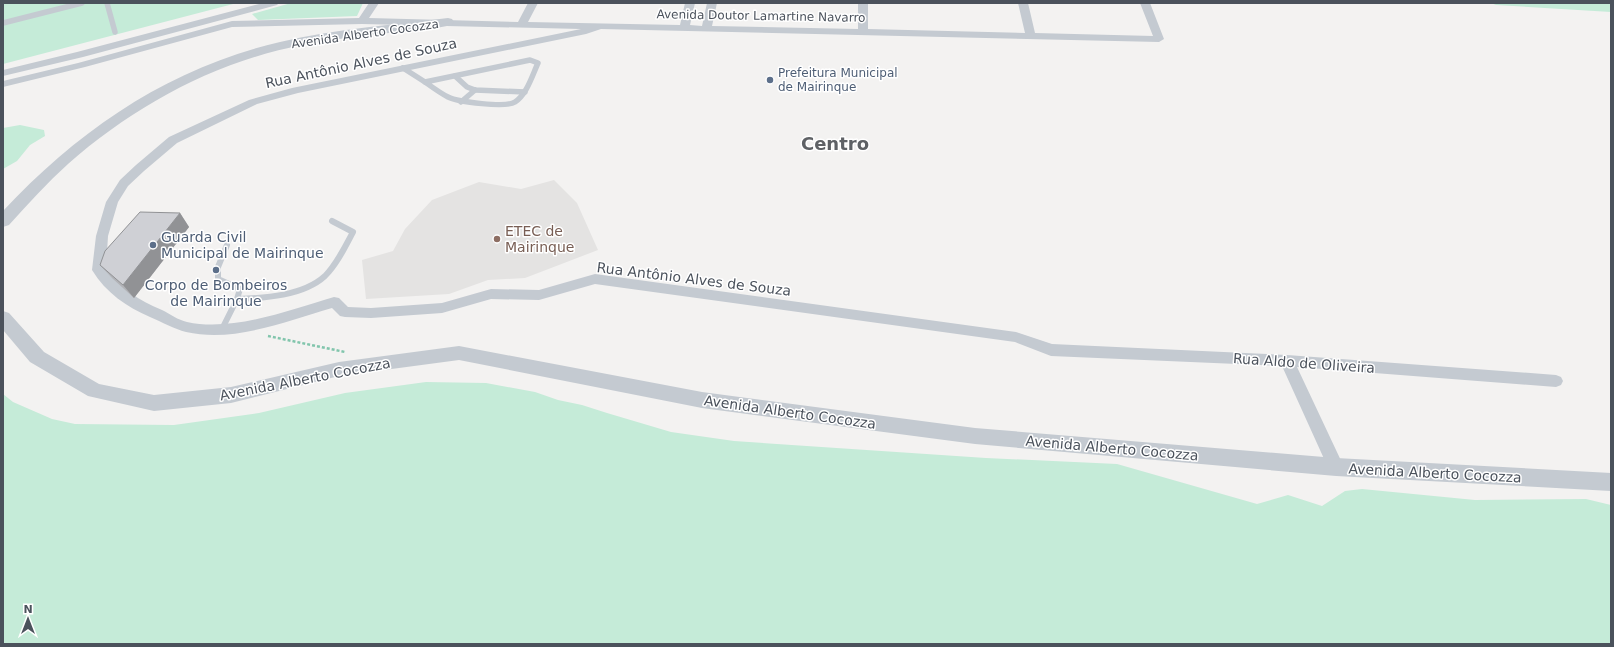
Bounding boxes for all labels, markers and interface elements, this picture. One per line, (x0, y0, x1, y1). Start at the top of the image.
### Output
street label: Avenida Doutor Lamartine Navarro (656, 7, 866, 25)
street label: Avenida Alberto Cocozza (290, 17, 440, 51)
street label: Rua Antônio Alves de Souza (264, 35, 458, 91)
place label: Prefeitura Municipal de Mairinque (778, 66, 898, 94)
marker: Prefeitura Municipal de Mairinque (765, 75, 775, 85)
district label: Centro (801, 133, 869, 154)
place label: ETEC de Mairinque (505, 223, 574, 255)
place label: Guarda Civil Municipal de Mairinque (161, 229, 324, 261)
marker: ETEC de Mairinque (492, 234, 502, 244)
marker: Guarda Civil Municipal de Mairinque (148, 240, 158, 250)
street label: Rua Antônio Alves de Souza (596, 259, 792, 299)
marker: Corpo de Bombeiros de Mairinque (211, 265, 221, 275)
place label: Corpo de Bombeiros de Mairinque (145, 277, 287, 309)
street label: Rua Aldo de Oliveira (1232, 350, 1376, 376)
street label: Avenida Alberto Cocozza (218, 355, 392, 403)
street label: Avenida Alberto Cocozza (703, 392, 877, 432)
street label: Avenida Alberto Cocozza (1025, 432, 1199, 464)
street label: Avenida Alberto Cocozza (1348, 460, 1522, 486)
north arrow (8, 599, 48, 639)
text: N (23, 603, 33, 616)

